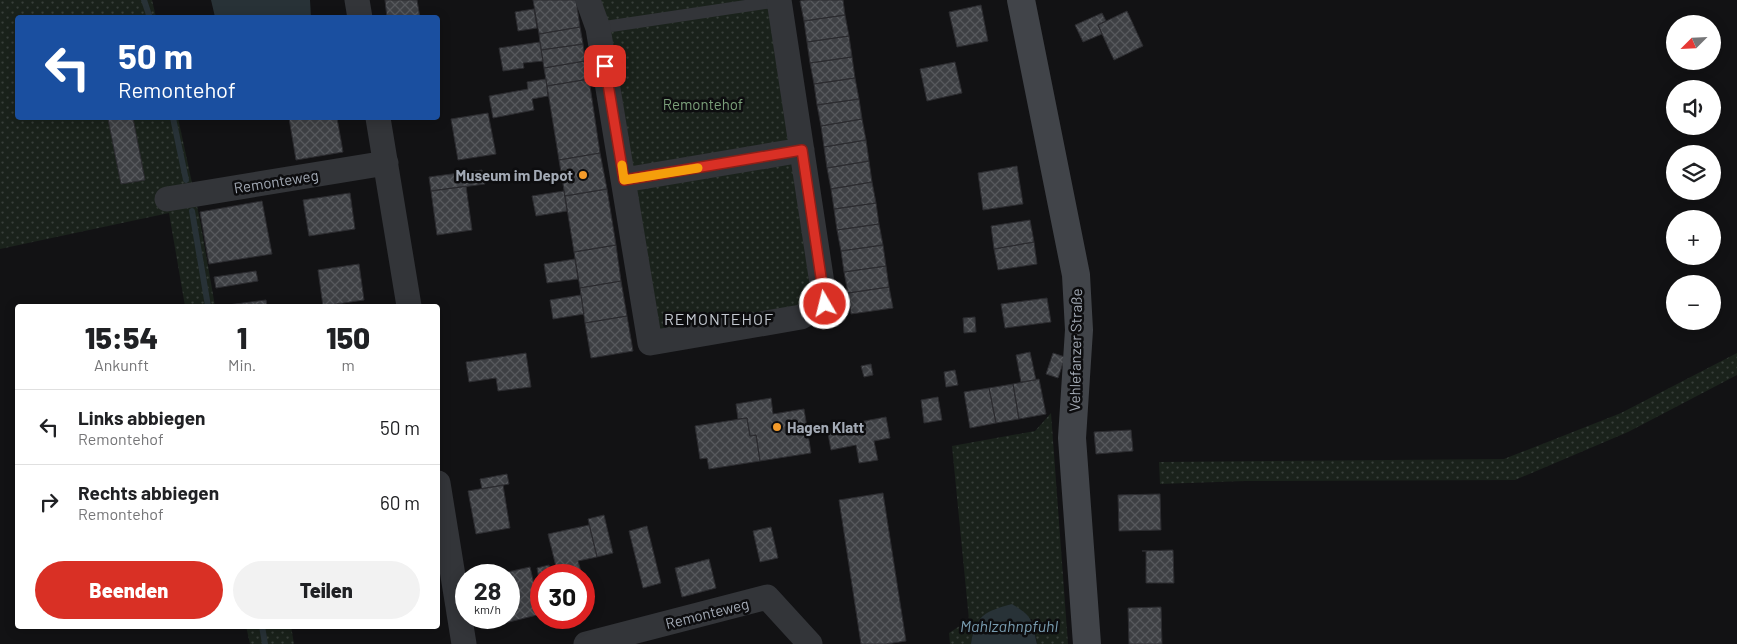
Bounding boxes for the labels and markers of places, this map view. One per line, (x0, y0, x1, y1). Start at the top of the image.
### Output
pin (584, 45, 626, 87)
place label: Museum im Depot (456, 166, 573, 184)
marker: Museum im Depot (577, 169, 589, 181)
place label: Hagen Klatt (787, 418, 865, 436)
marker: Hagen Klatt (771, 421, 783, 433)

